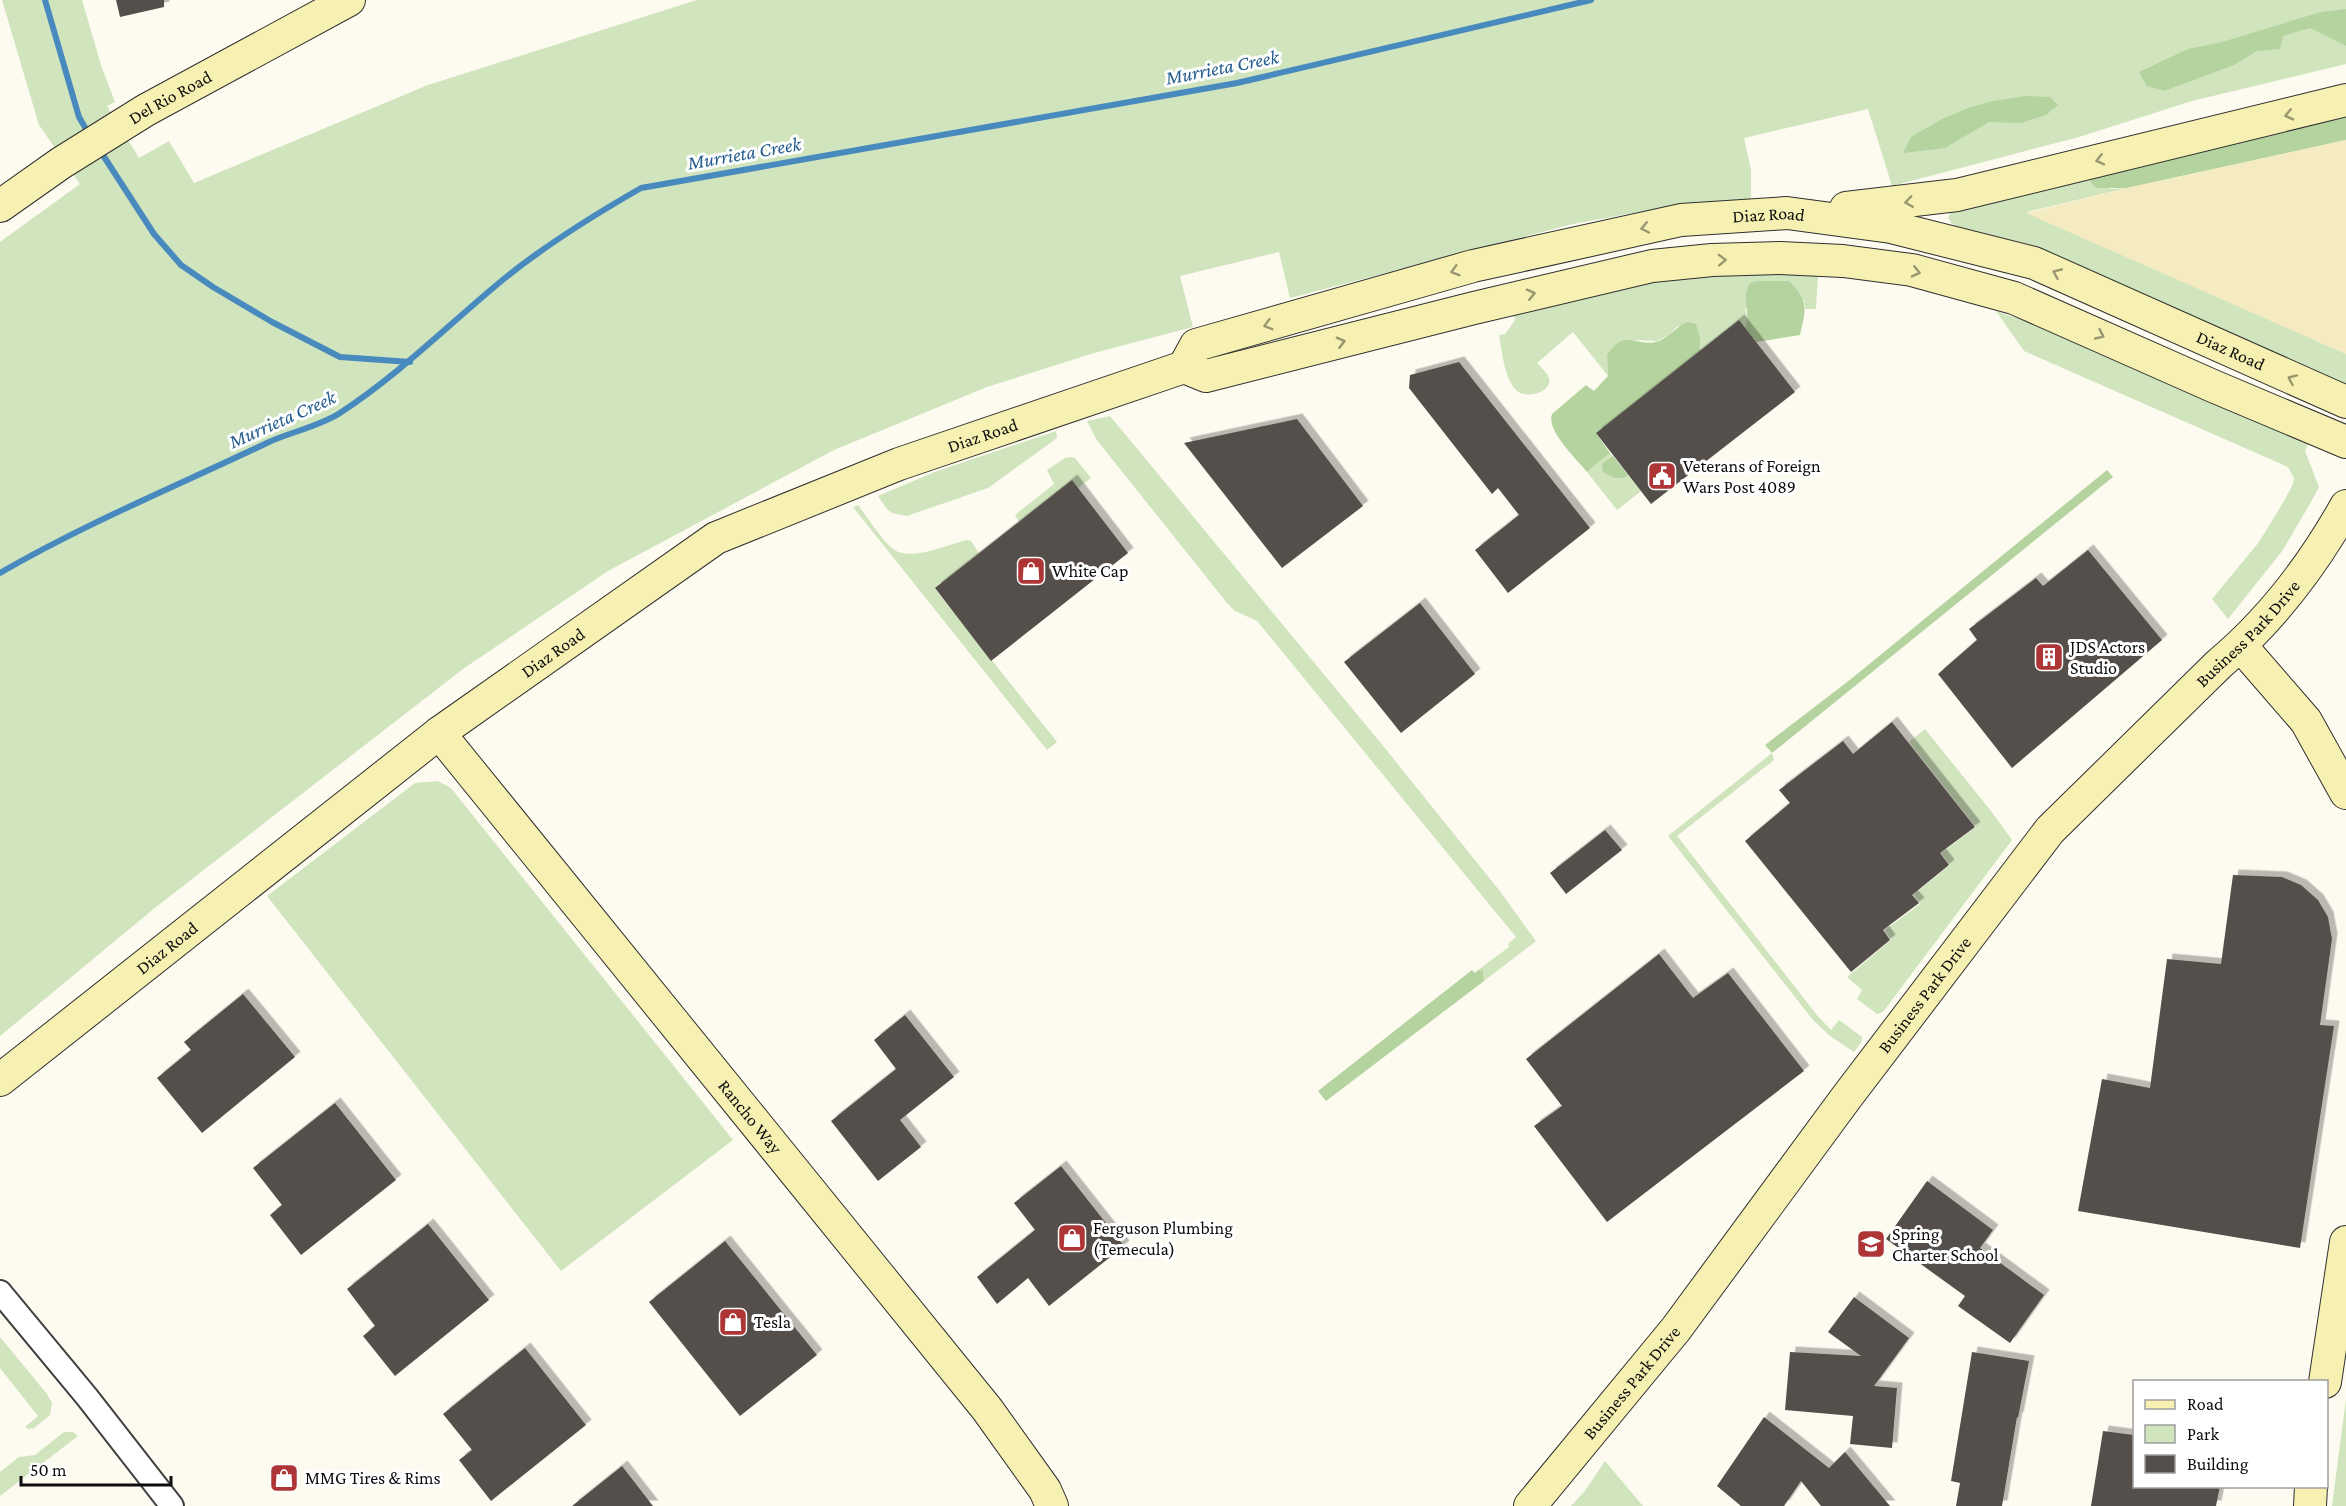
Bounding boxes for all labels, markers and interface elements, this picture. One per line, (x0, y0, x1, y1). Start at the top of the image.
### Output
water label: Murrieta Creek (1163, 45, 1282, 89)
street label: Del Rio Road (125, 66, 215, 128)
one-way arrow (2285, 107, 2295, 120)
water label: Murrieta Creek (685, 132, 804, 174)
one-way arrow (2095, 152, 2105, 165)
one-way arrow (1905, 195, 1914, 208)
street label: Diaz Road (1732, 203, 1807, 227)
one-way arrow (1641, 221, 1651, 234)
one-way arrow (1718, 253, 1727, 266)
one-way arrow (1450, 264, 1461, 276)
one-way arrow (1911, 264, 1921, 277)
one-way arrow (2052, 268, 2063, 280)
one-way arrow (1526, 289, 1536, 302)
one-way arrow (1263, 318, 1274, 330)
one-way arrow (2094, 327, 2105, 339)
street label: Diaz Road (2193, 327, 2268, 375)
one-way arrow (1336, 336, 1346, 349)
one-way arrow (2288, 374, 2299, 386)
water label: Murrieta Creek (224, 385, 340, 453)
street label: Diaz Road (945, 414, 1021, 457)
place label: Veterans of Foreign Wars Post 4089 (1683, 456, 1821, 497)
public building icon: Veterans of Foreign Wars Post 4089 (1646, 460, 1678, 492)
shop icon: White Cap (1015, 555, 1047, 587)
place label: White Cap (1052, 561, 1128, 581)
street label: Business Park Drive (2192, 576, 2304, 691)
street label: Diaz Road (518, 623, 589, 682)
place label: JDS Actors Studio (2068, 637, 2145, 678)
building icon: JDS Actors Studio (2033, 641, 2065, 673)
street label: Diaz Road (132, 917, 202, 978)
street label: Business Park Drive (1874, 933, 1975, 1057)
street label: Rancho Way (714, 1076, 786, 1158)
place label: Ferguson Plumbing (Temecula) (1093, 1218, 1233, 1260)
shop icon: Ferguson Plumbing (Temecula) (1056, 1222, 1088, 1254)
place label: Spring Charter School (1892, 1224, 1999, 1265)
school or university icon: Spring Charter School (1855, 1228, 1887, 1260)
shop icon: Tesla (717, 1306, 749, 1338)
place label: Tesla (754, 1312, 791, 1332)
street label: Business Park Drive (1579, 1322, 1684, 1443)
legend (2133, 1380, 2328, 1488)
text: Road (2187, 1394, 2224, 1414)
text: Park (2187, 1424, 2219, 1444)
scale bar (21, 1449, 171, 1487)
text: Building (2187, 1454, 2249, 1474)
text: 50 m (30, 1460, 67, 1480)
shop icon: MMG Tires & Rims (268, 1462, 300, 1494)
place label: MMG Tires & Rims (305, 1468, 441, 1488)

